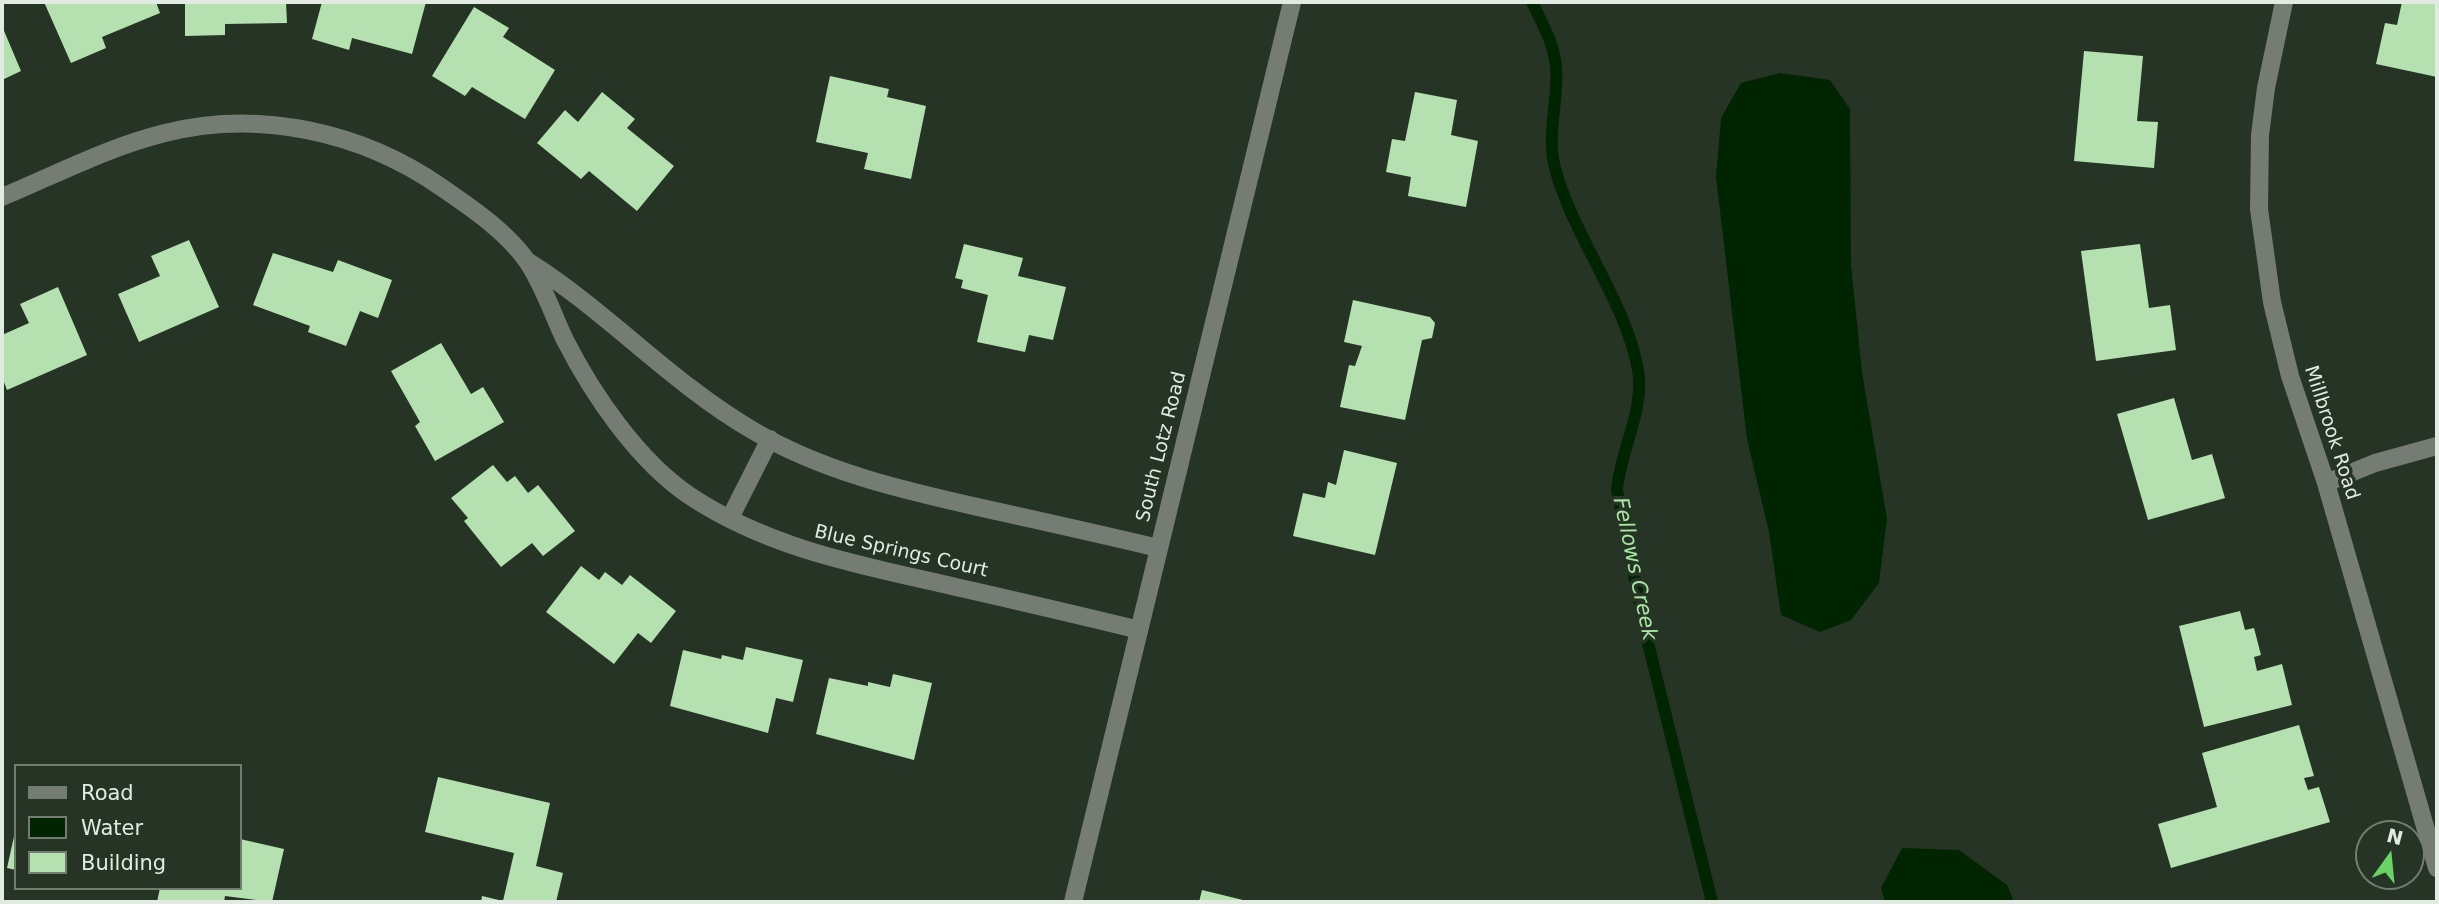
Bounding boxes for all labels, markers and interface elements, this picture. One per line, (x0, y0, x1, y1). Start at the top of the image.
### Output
street label: Millbrook Road (2299, 363, 2363, 503)
street label: South Lotz Road (1132, 369, 1192, 525)
water label: Fellows Creek (1607, 495, 1661, 643)
street label: Blue Springs Court (812, 521, 990, 583)
legend (14, 764, 242, 890)
text: Road (81, 781, 134, 805)
text: Water (81, 816, 143, 840)
north arrow (2355, 820, 2425, 890)
text: N (2384, 824, 2405, 849)
text: Building (81, 851, 166, 875)

